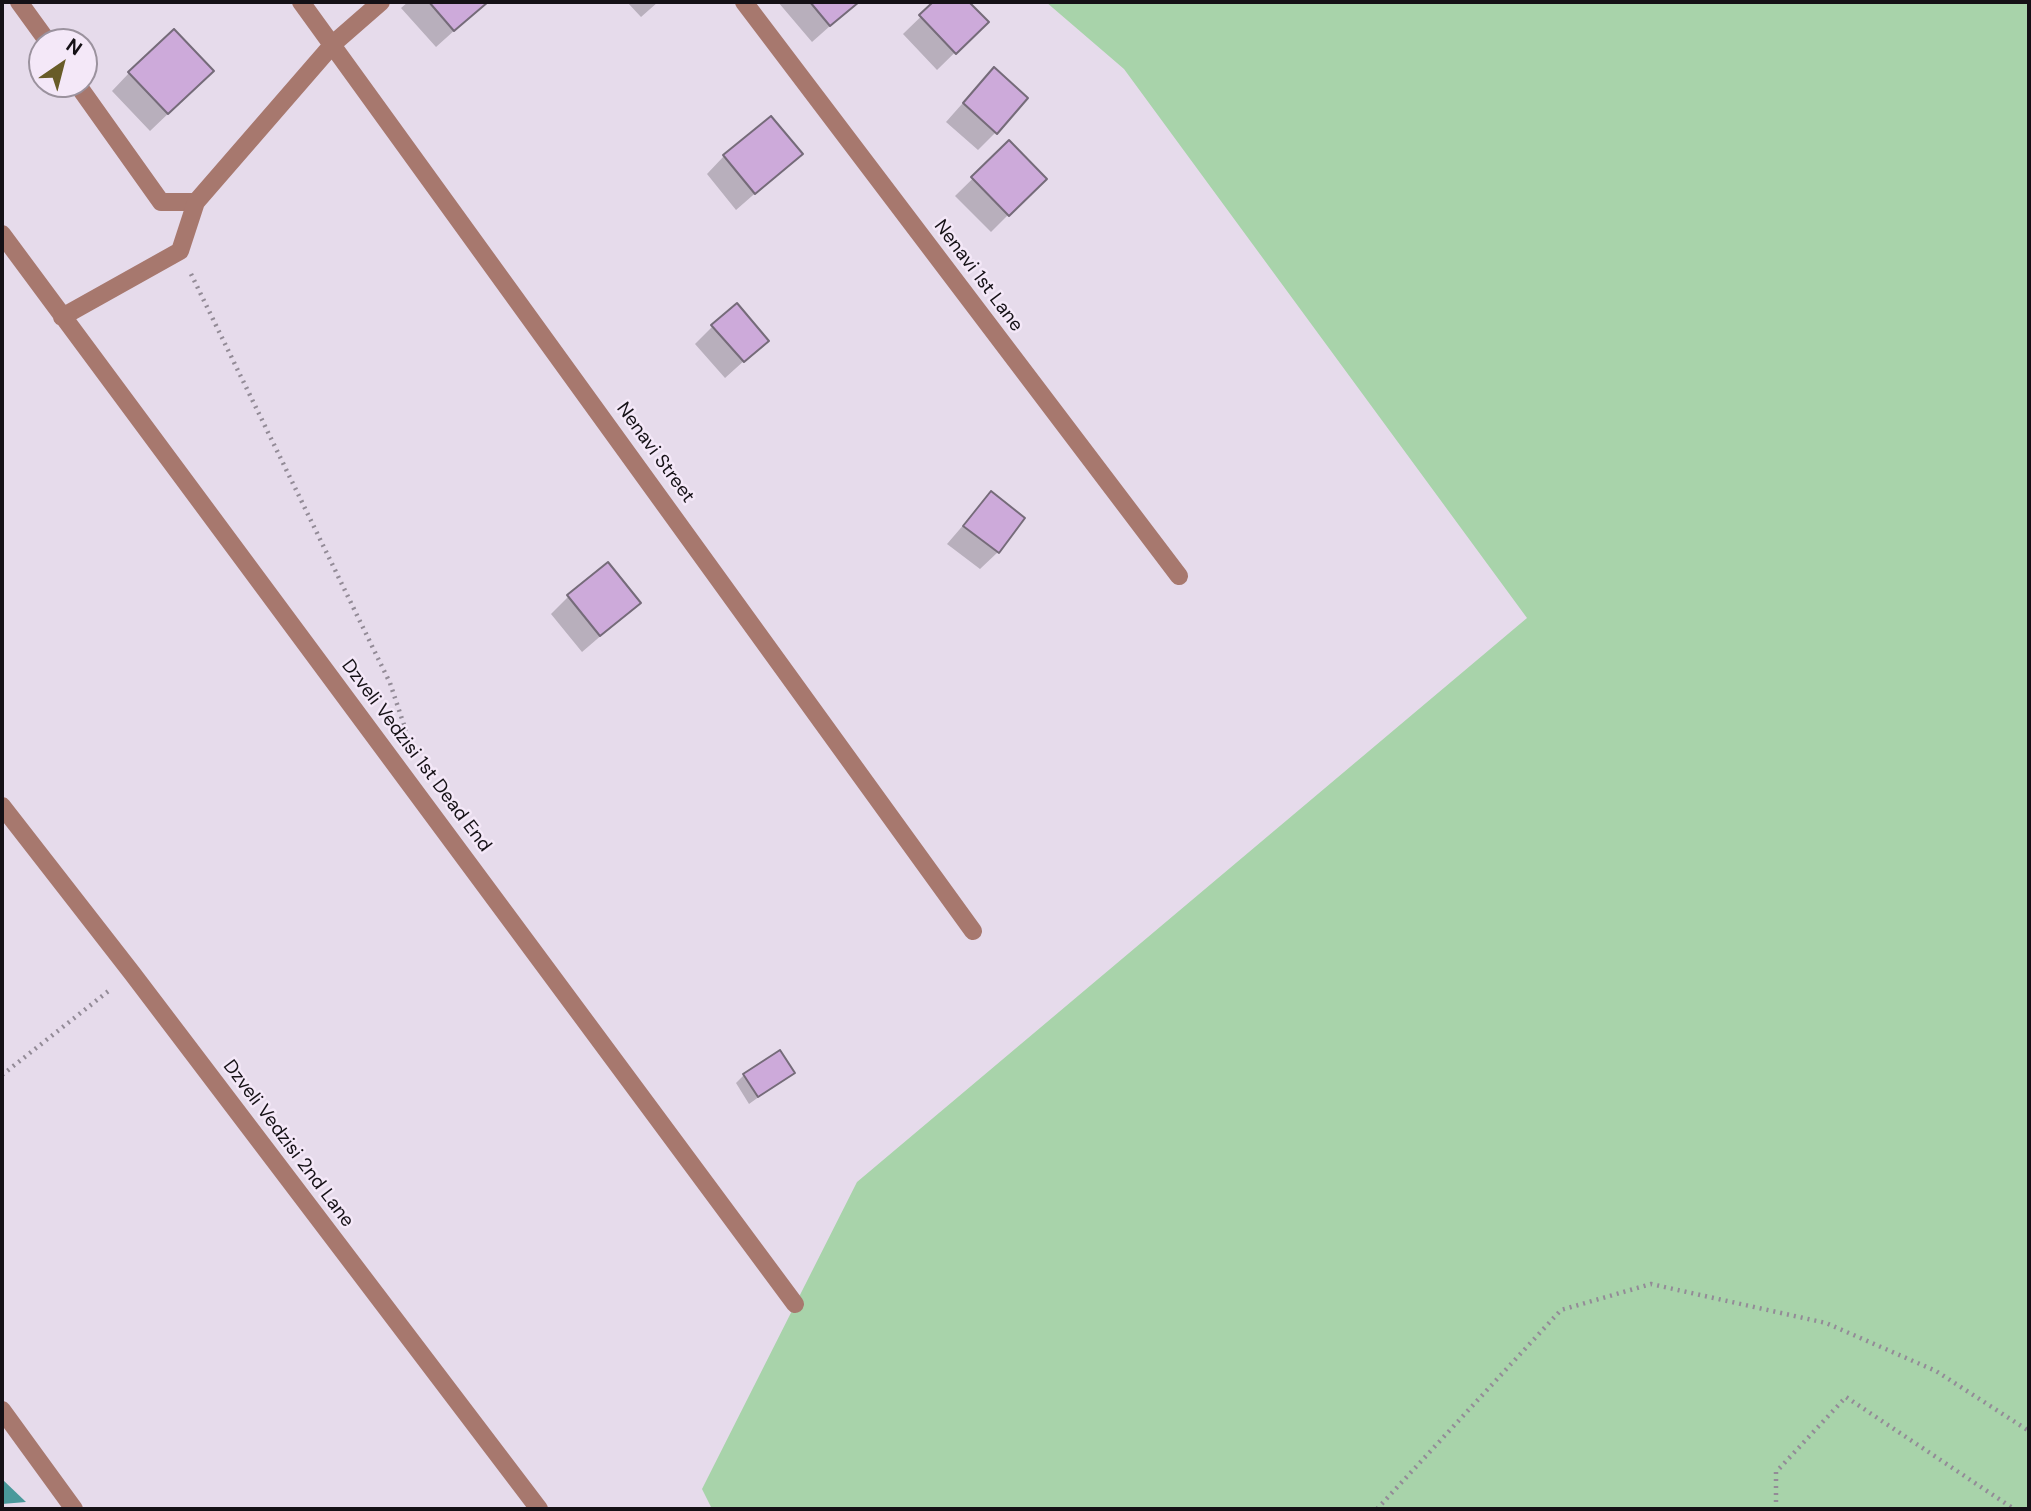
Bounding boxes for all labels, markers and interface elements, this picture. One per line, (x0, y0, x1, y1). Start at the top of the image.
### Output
north arrow (28, 28, 98, 98)
text: N (61, 33, 87, 61)
street label: Nenavi 1st Lane (929, 216, 1027, 336)
street label: Nenavi Street (611, 398, 699, 508)
street label: Dzveli Vedzisi 1st Dead End (336, 655, 496, 857)
street label: Dzveli Vedzisi 2nd Lane (218, 1056, 358, 1232)

